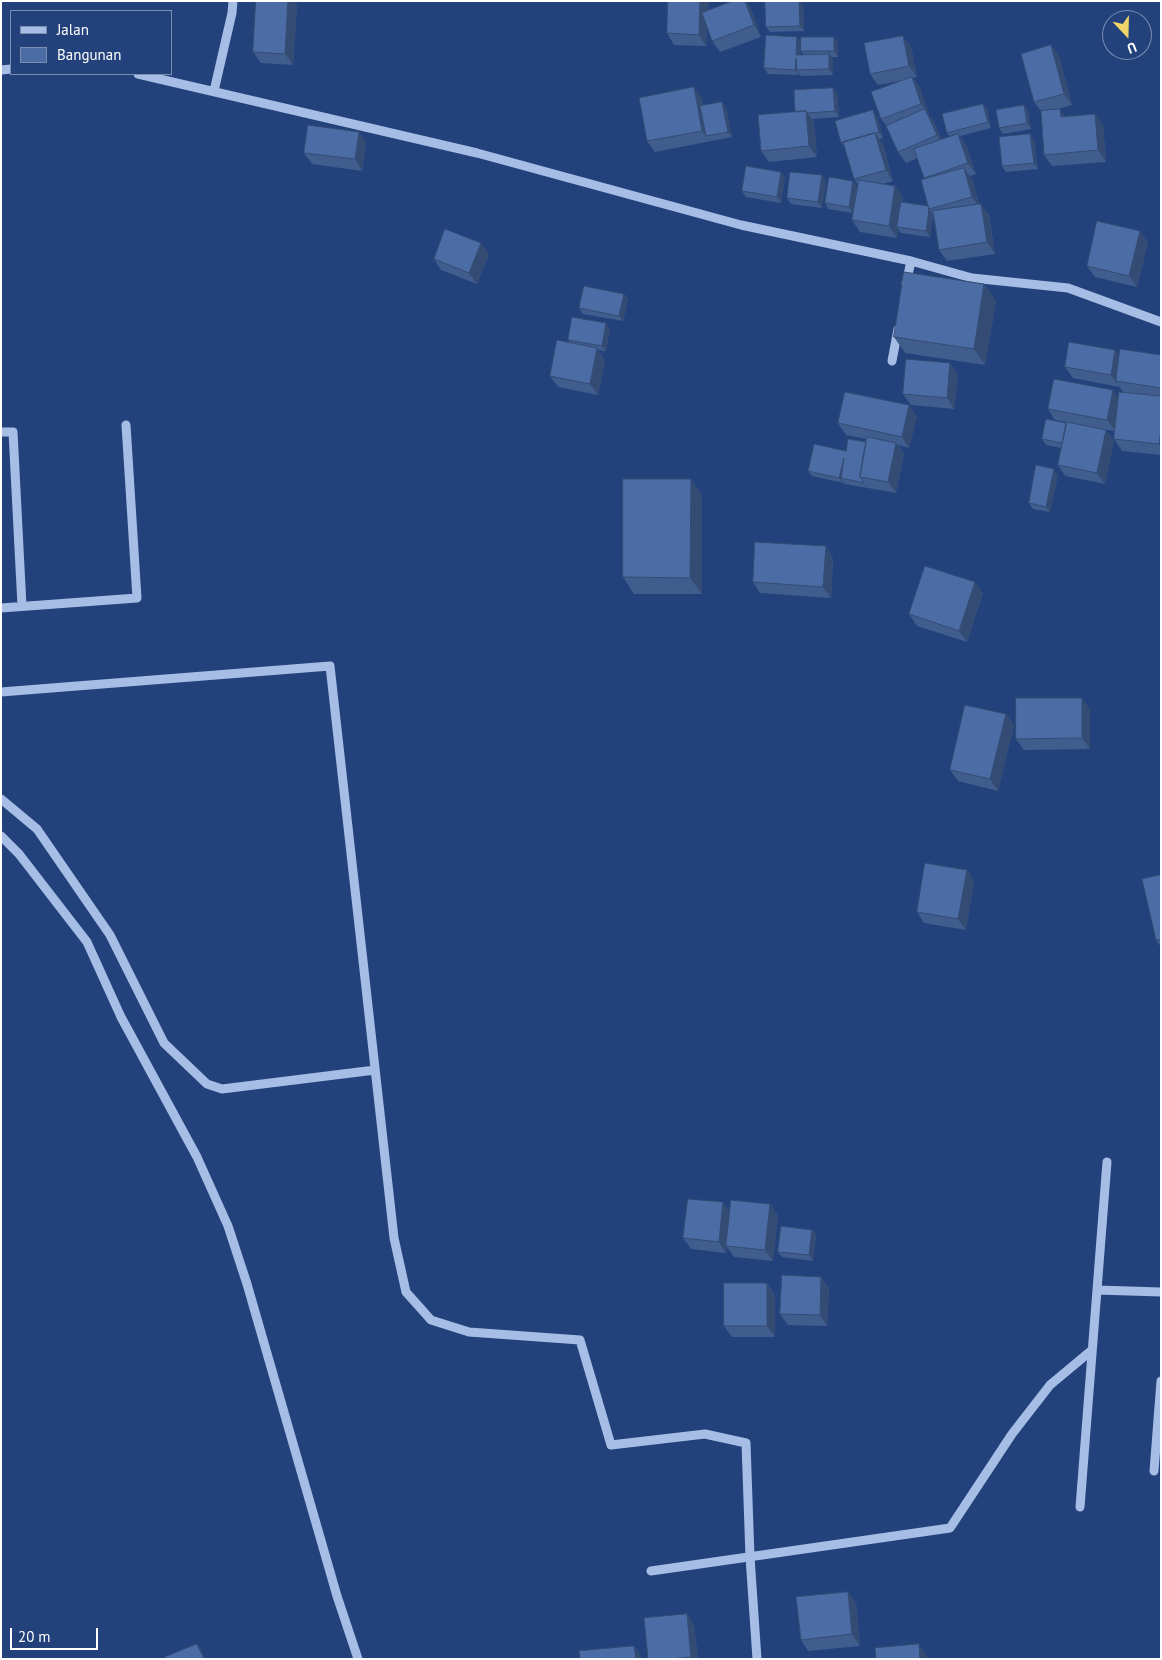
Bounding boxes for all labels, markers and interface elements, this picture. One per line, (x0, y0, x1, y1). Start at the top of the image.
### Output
legend (10, 10, 172, 75)
north arrow (1102, 10, 1152, 60)
text: Jalan (57, 20, 89, 39)
text: U (1125, 38, 1139, 58)
text: Bangunan (57, 45, 121, 64)
scale bar (12, 1618, 100, 1650)
text: 20 m (18, 1627, 51, 1646)

